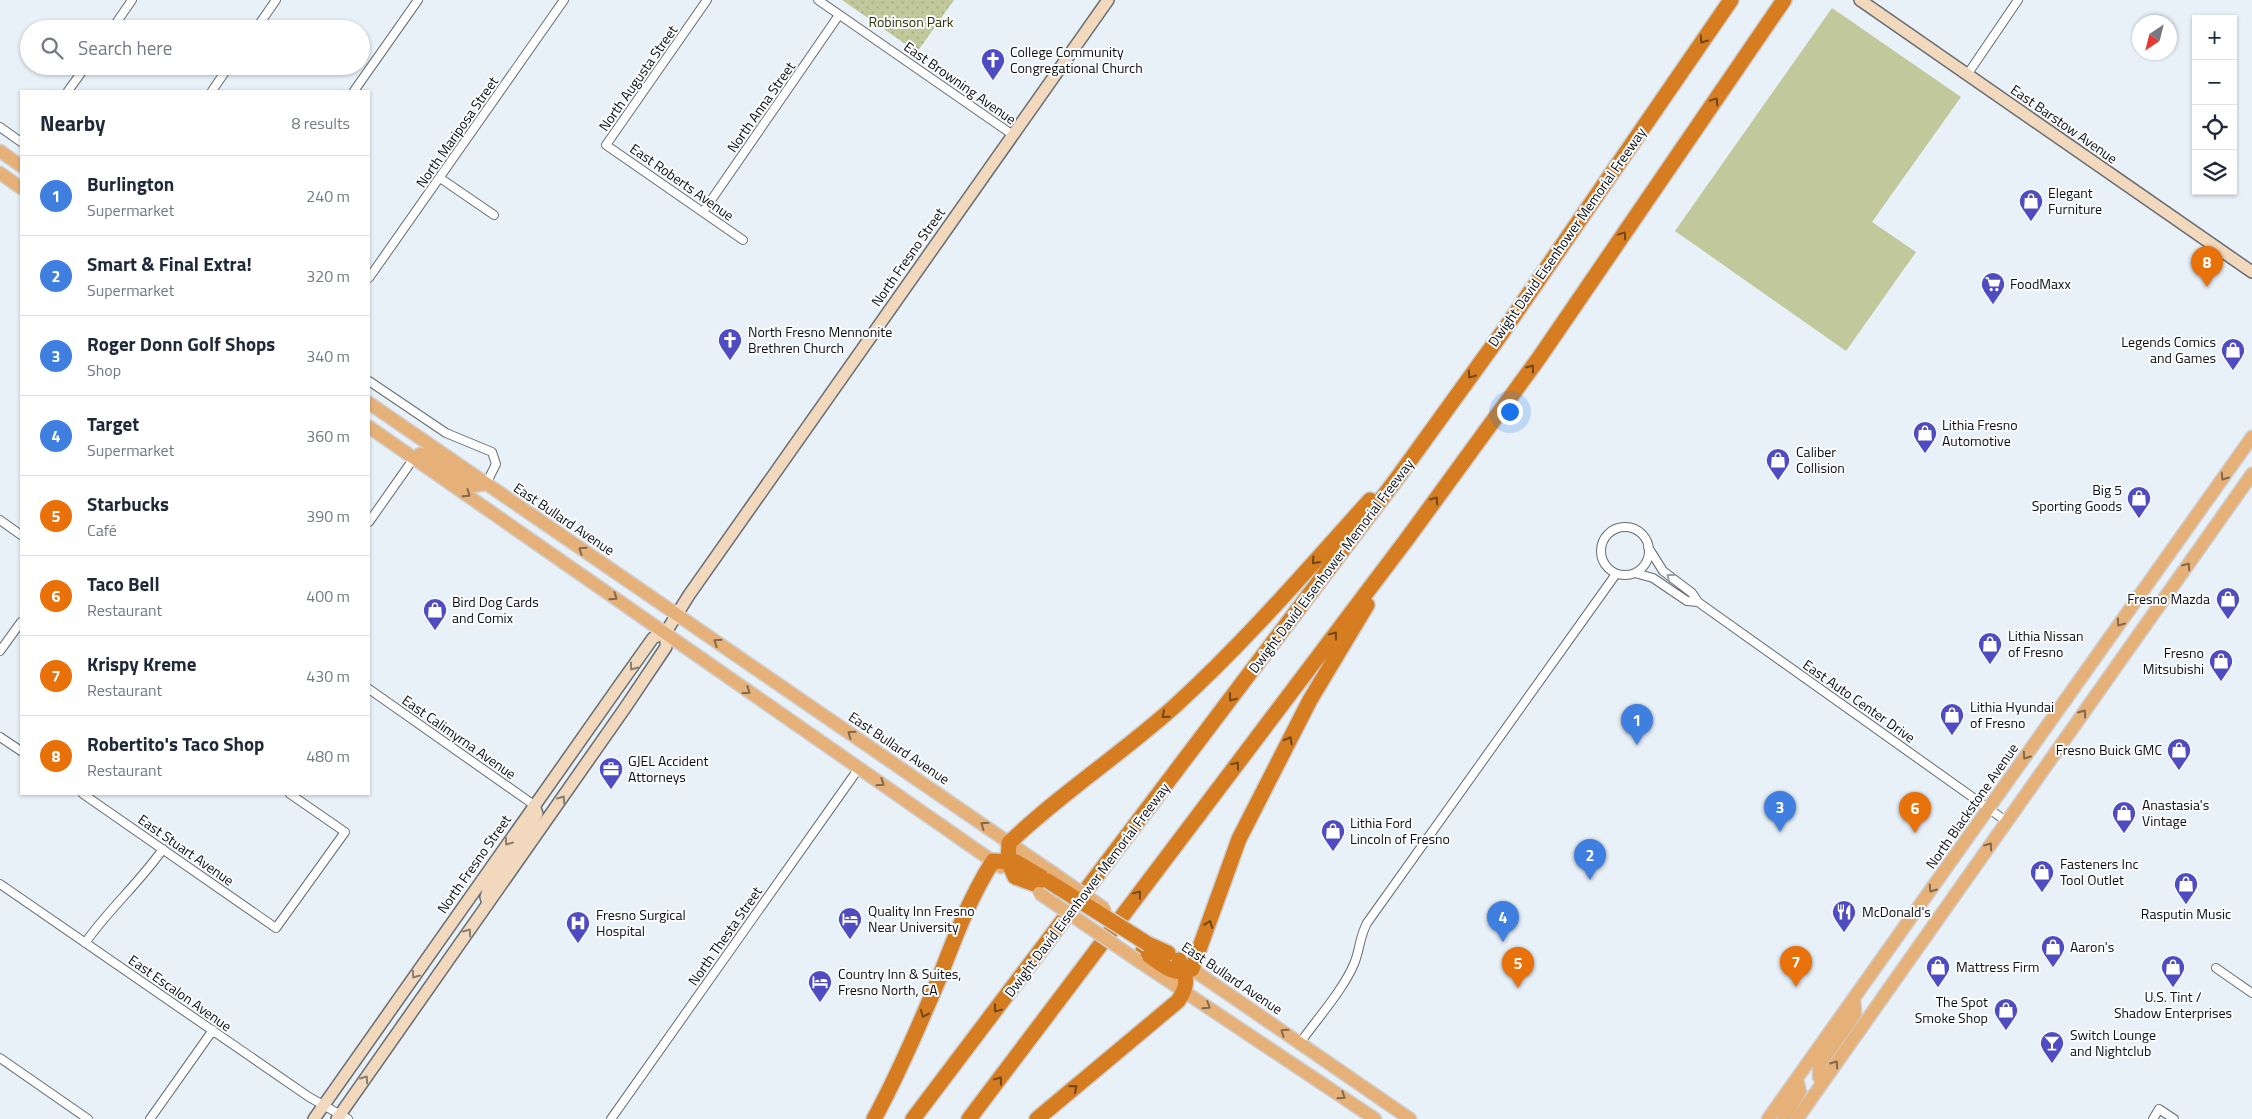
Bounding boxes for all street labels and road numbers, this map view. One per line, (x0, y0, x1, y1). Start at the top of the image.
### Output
street label: North Augusta Street (593, 20, 682, 135)
street label: East Browning Avenue (900, 36, 1021, 129)
street label: North Anna Street (721, 57, 800, 156)
street label: North Mariposa Street (410, 72, 503, 192)
street label: East Barstow Avenue (2007, 79, 2122, 168)
street label: Dwight David Eisenhower Memorial Freeway (1482, 123, 1651, 351)
street label: East Roberts Avenue (626, 138, 739, 225)
street label: North Fresno Street (866, 203, 950, 310)
street label: Dwight David Eisenhower Memorial Freeway (1243, 454, 1418, 677)
street label: East Bullard Avenue (510, 477, 619, 560)
street label: East Auto Center Drive (1799, 654, 1920, 747)
street label: East Calimyrna Avenue (398, 689, 521, 784)
street label: East Bullard Avenue (845, 706, 954, 789)
street label: North Blackstone Avenue (1920, 739, 2023, 873)
street label: Dwight David Eisenhower Memorial Freeway (999, 778, 1174, 1001)
street label: East Stuart Avenue (134, 809, 238, 891)
street label: North Fresno Street (432, 810, 516, 917)
street label: North Thesta Street (683, 882, 767, 990)
street label: East Bullard Avenue (1178, 936, 1287, 1019)
street label: East Escalon Avenue (124, 949, 236, 1036)

